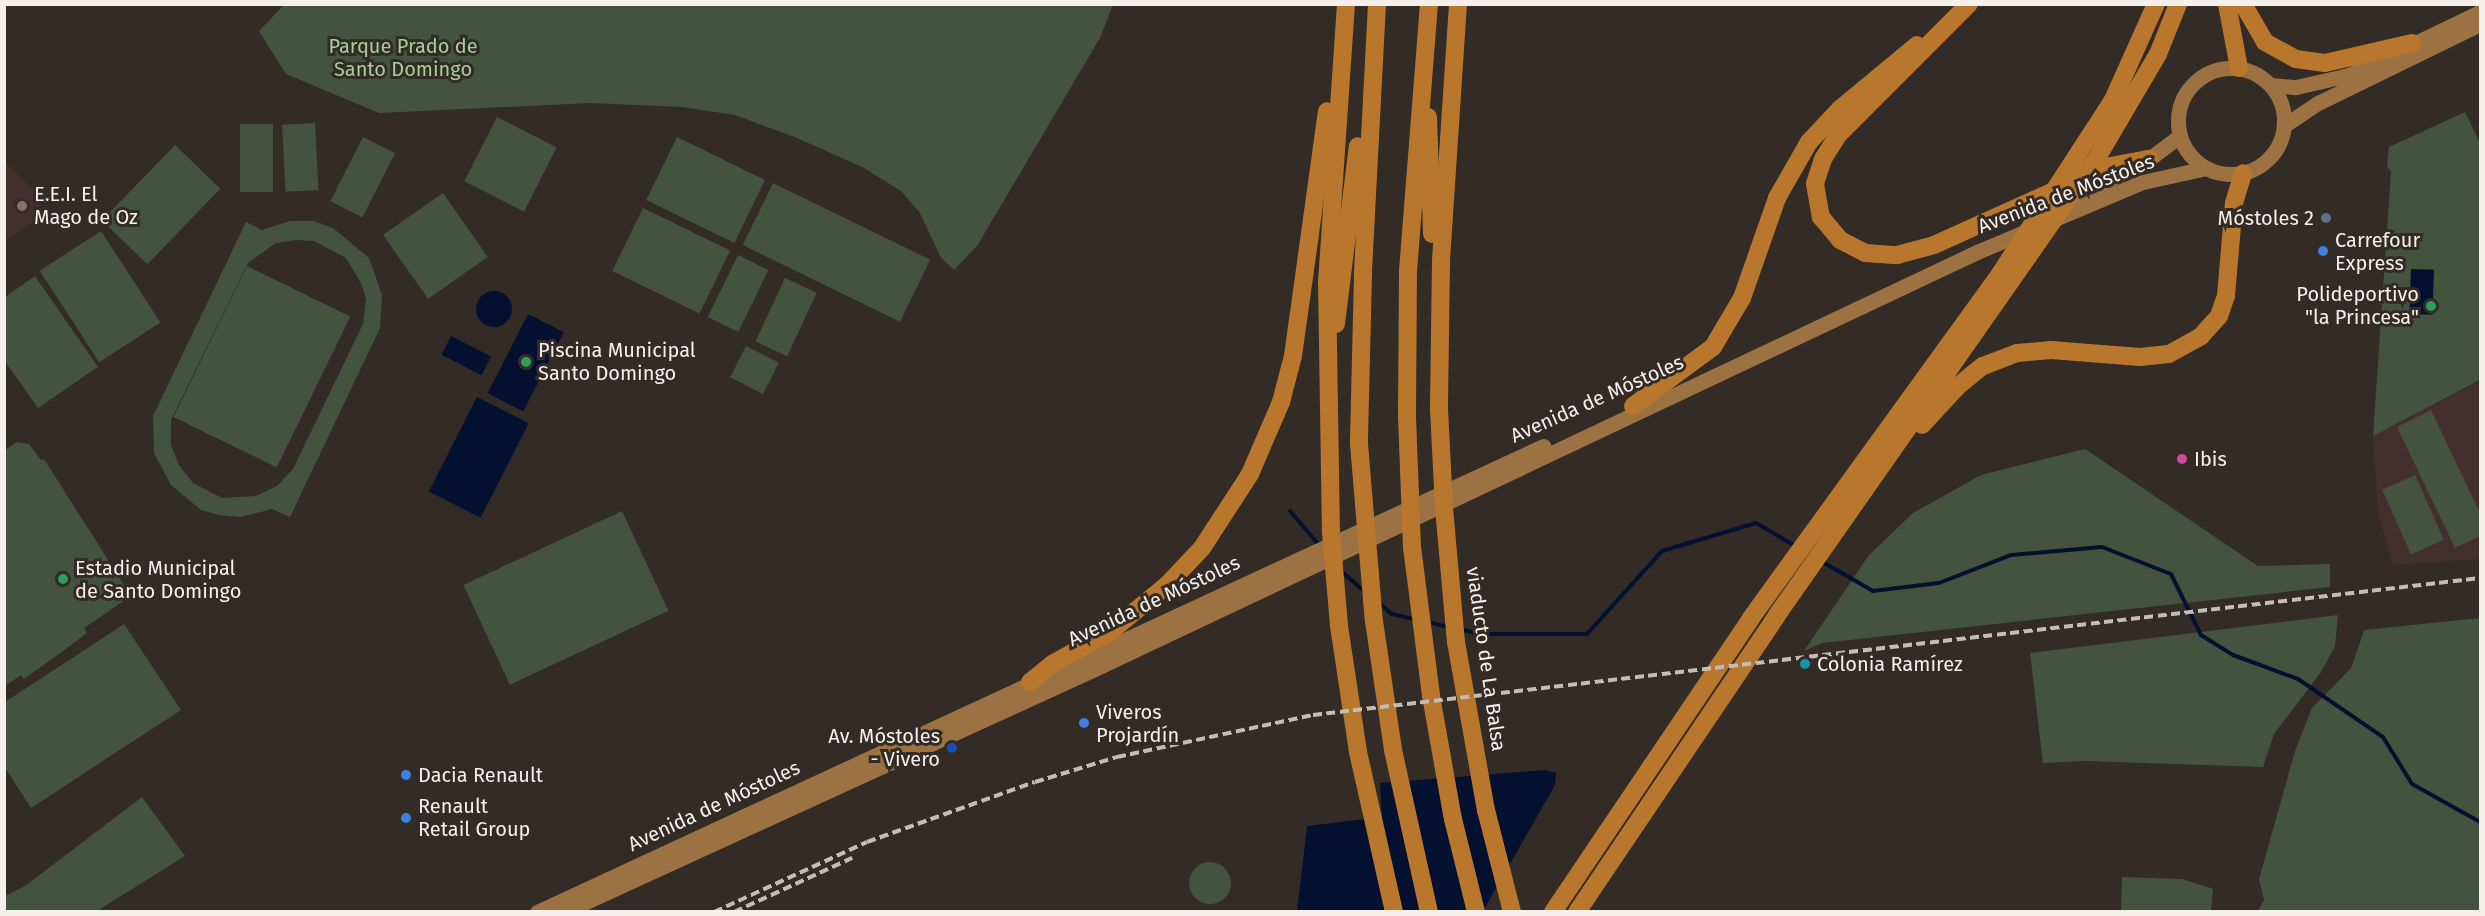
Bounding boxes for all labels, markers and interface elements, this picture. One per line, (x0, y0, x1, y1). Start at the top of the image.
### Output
park label: Parque Prado de Santo Domingo (328, 35, 478, 82)
street label: Avenida de Móstoles (1974, 149, 2158, 239)
place label: E.E.I. El Mago de Oz (34, 183, 138, 230)
marker: E.E.I. El Mago de Oz (15, 199, 29, 213)
place label: Móstoles 2 (2218, 206, 2314, 230)
marker: Móstoles 2 (2319, 211, 2333, 225)
place label: Carrefour Express (2335, 228, 2420, 275)
marker: Carrefour Express (2316, 244, 2330, 258)
place label: Polideportivo "la Princesa" (2296, 282, 2419, 329)
marker: Polideportivo "la Princesa" (2424, 299, 2438, 313)
place label: Piscina Municipal Santo Domingo (538, 338, 696, 385)
street label: Avenida de Móstoles (1507, 350, 1687, 448)
marker: Piscina Municipal Santo Domingo (519, 355, 533, 369)
place label: Ibis (2194, 447, 2227, 471)
marker: Ibis (2175, 452, 2189, 466)
street label: Avenida de Móstoles (1064, 551, 1244, 651)
place label: Estadio Municipal de Santo Domingo (75, 556, 241, 603)
street label: viaducto de La Balsa (1461, 565, 1511, 753)
marker: Estadio Municipal de Santo Domingo (56, 572, 70, 586)
place label: Colonia Ramírez (1817, 652, 1963, 676)
marker: Colonia Ramírez (1798, 657, 1812, 671)
place label: Viveros Projardín (1096, 700, 1179, 747)
marker: Viveros Projardín (1077, 716, 1091, 730)
place label: Av. Móstoles - Vivero (828, 724, 940, 771)
marker: Av. Móstoles - Vivero (945, 741, 959, 755)
street label: Avenida de Móstoles (624, 756, 804, 856)
place label: Dacia Renault (418, 763, 543, 787)
marker: Dacia Renault (399, 768, 413, 782)
place label: Renault Retail Group (418, 795, 530, 842)
marker: Renault Retail Group (399, 811, 413, 825)

